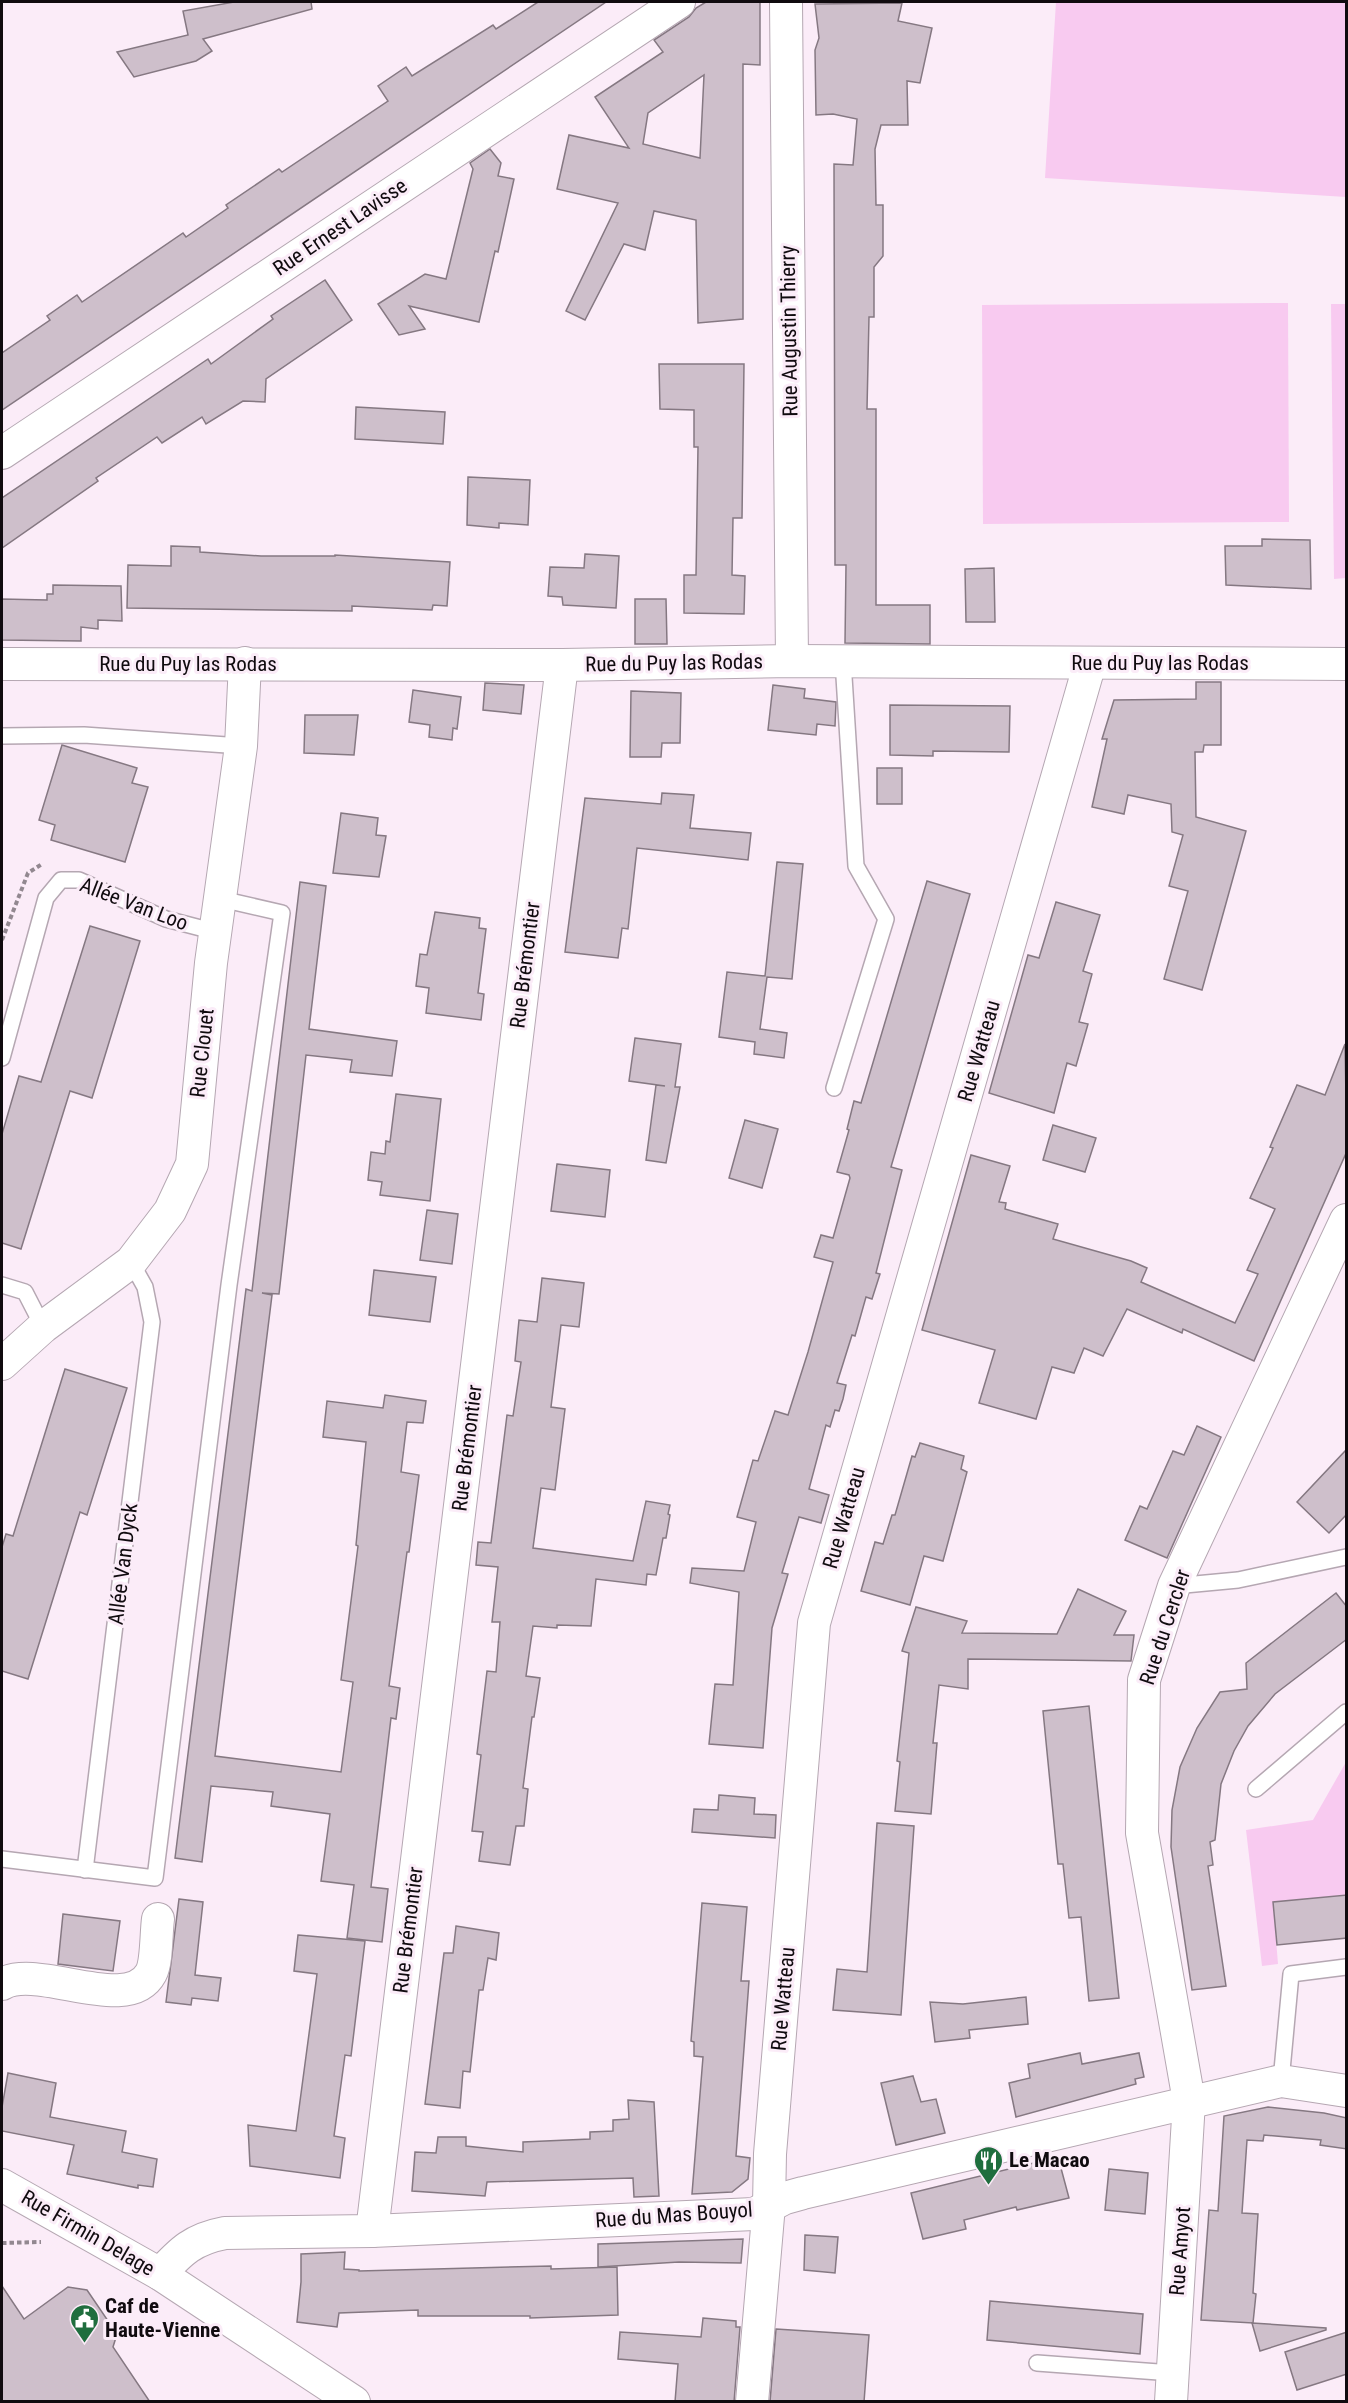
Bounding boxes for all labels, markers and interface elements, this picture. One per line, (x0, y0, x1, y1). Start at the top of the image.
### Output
street label: Rue Ernest Lavisse (269, 173, 412, 281)
street label: Rue Augustin Thierry (776, 245, 802, 417)
street label: Rue du Puy las Rodas (585, 649, 763, 677)
street label: Rue du Puy las Rodas (1071, 651, 1249, 675)
street label: Rue du Puy las Rodas (99, 652, 277, 676)
street label: Allée Van Loo (77, 872, 191, 936)
street label: Rue Brémontier (505, 900, 545, 1030)
street label: Rue Watteau (953, 998, 1005, 1104)
street label: Rue Clouet (185, 1007, 219, 1099)
street label: Rue Brémontier (447, 1383, 487, 1513)
street label: Rue Watteau (818, 1465, 870, 1571)
street label: Allée Van Dyck (104, 1501, 142, 1626)
street label: Rue du Cercler (1135, 1566, 1195, 1688)
street label: Rue Brémontier (388, 1865, 428, 1995)
street label: Rue Watteau (767, 1946, 799, 2052)
restaurant icon: Le Macao (972, 2144, 1004, 2186)
place label: Le Macao (1009, 2148, 1090, 2172)
street label: Rue Firmin Delage (17, 2185, 159, 2281)
street label: Rue du Mas Bouyol (594, 2198, 754, 2232)
street label: Rue Amyot (1165, 2206, 1195, 2296)
place label: Caf de Haute-Vienne (105, 2294, 220, 2342)
public building icon: Caf de Haute-Vienne (68, 2302, 100, 2344)

